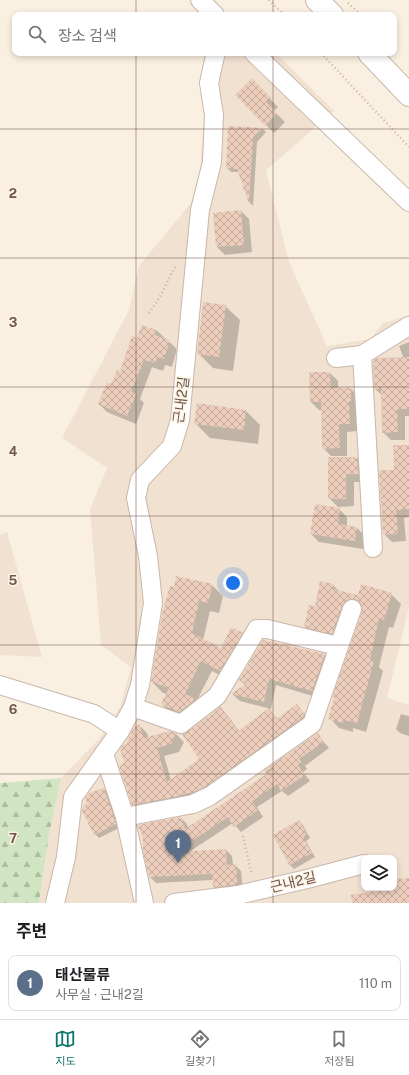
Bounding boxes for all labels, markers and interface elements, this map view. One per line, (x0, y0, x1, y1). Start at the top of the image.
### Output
search box (12, 12, 397, 56)
icon: search (26, 23, 48, 45)
text: 장소 검색 (58, 27, 117, 44)
text: 2 (9, 186, 17, 201)
text: 3 (9, 315, 18, 330)
street label: 근내2길 (170, 376, 192, 424)
text: 4 (9, 444, 18, 459)
text: 5 (9, 573, 18, 588)
your location (223, 573, 243, 593)
text: 6 (9, 702, 18, 717)
pin: 1 (165, 830, 191, 863)
text: 7 (9, 831, 17, 846)
map controls (361, 855, 397, 891)
button: layers (361, 855, 397, 891)
street label: 근내2길 (268, 869, 318, 895)
text: 주변 (16, 921, 47, 941)
text: 태산물류 (55, 966, 110, 983)
text: 1 (27, 976, 33, 991)
text: 110 m (359, 976, 392, 991)
text: 사무실 · 근내2길 (55, 987, 144, 1002)
tab: 지도 (54, 1028, 76, 1068)
tab: 길찾기 (185, 1028, 216, 1068)
tab: 저장됨 (324, 1028, 355, 1068)

